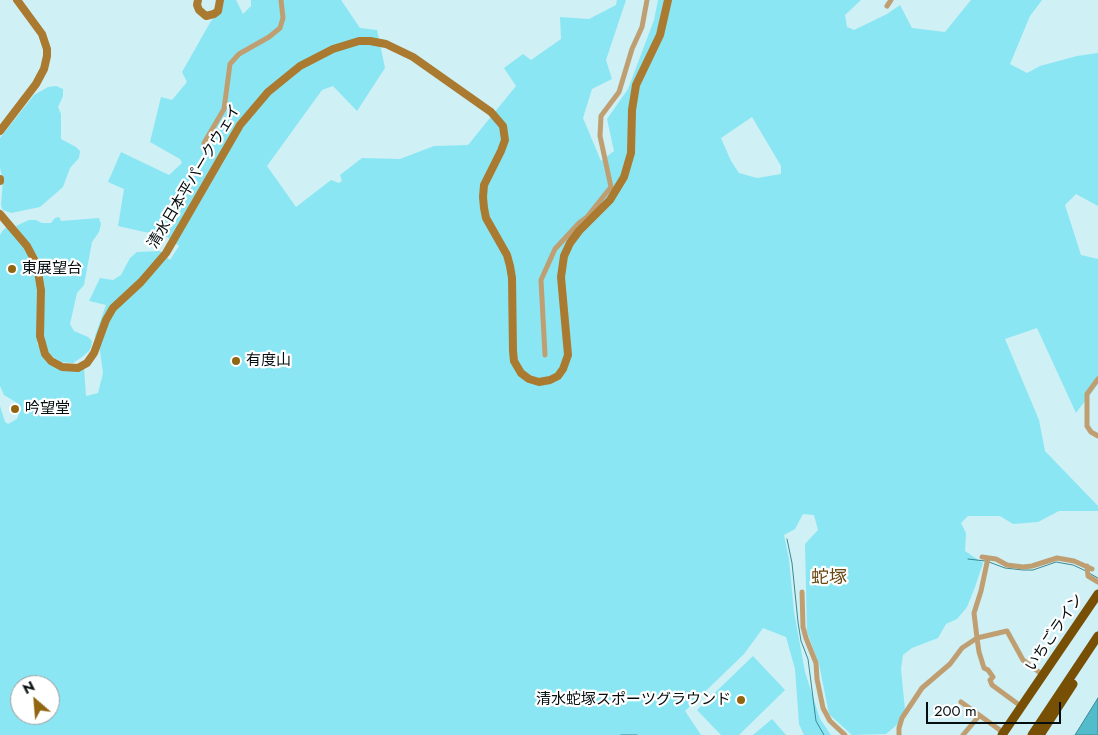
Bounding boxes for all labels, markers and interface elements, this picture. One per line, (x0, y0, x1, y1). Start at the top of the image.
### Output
street label: 清水日本平パークウェイ (145, 102, 245, 252)
place label: 東展望台 (22, 260, 82, 278)
marker: 東展望台 (6, 263, 18, 275)
place label: 有度山 (246, 352, 291, 370)
marker: 有度山 (230, 355, 242, 367)
place label: 吟望堂 (25, 400, 70, 418)
marker: 吟望堂 (9, 403, 21, 415)
district label: 蛇塚 (811, 568, 847, 590)
street label: いちごライン (1022, 591, 1088, 675)
north arrow (10, 675, 60, 725)
text: N (19, 676, 38, 699)
place label: 清水蛇塚スポーツグラウンド (536, 691, 731, 709)
scale bar (928, 692, 1063, 724)
marker: 清水蛇塚スポーツグラウンド (735, 694, 747, 706)
text: 200 m (934, 700, 977, 722)

